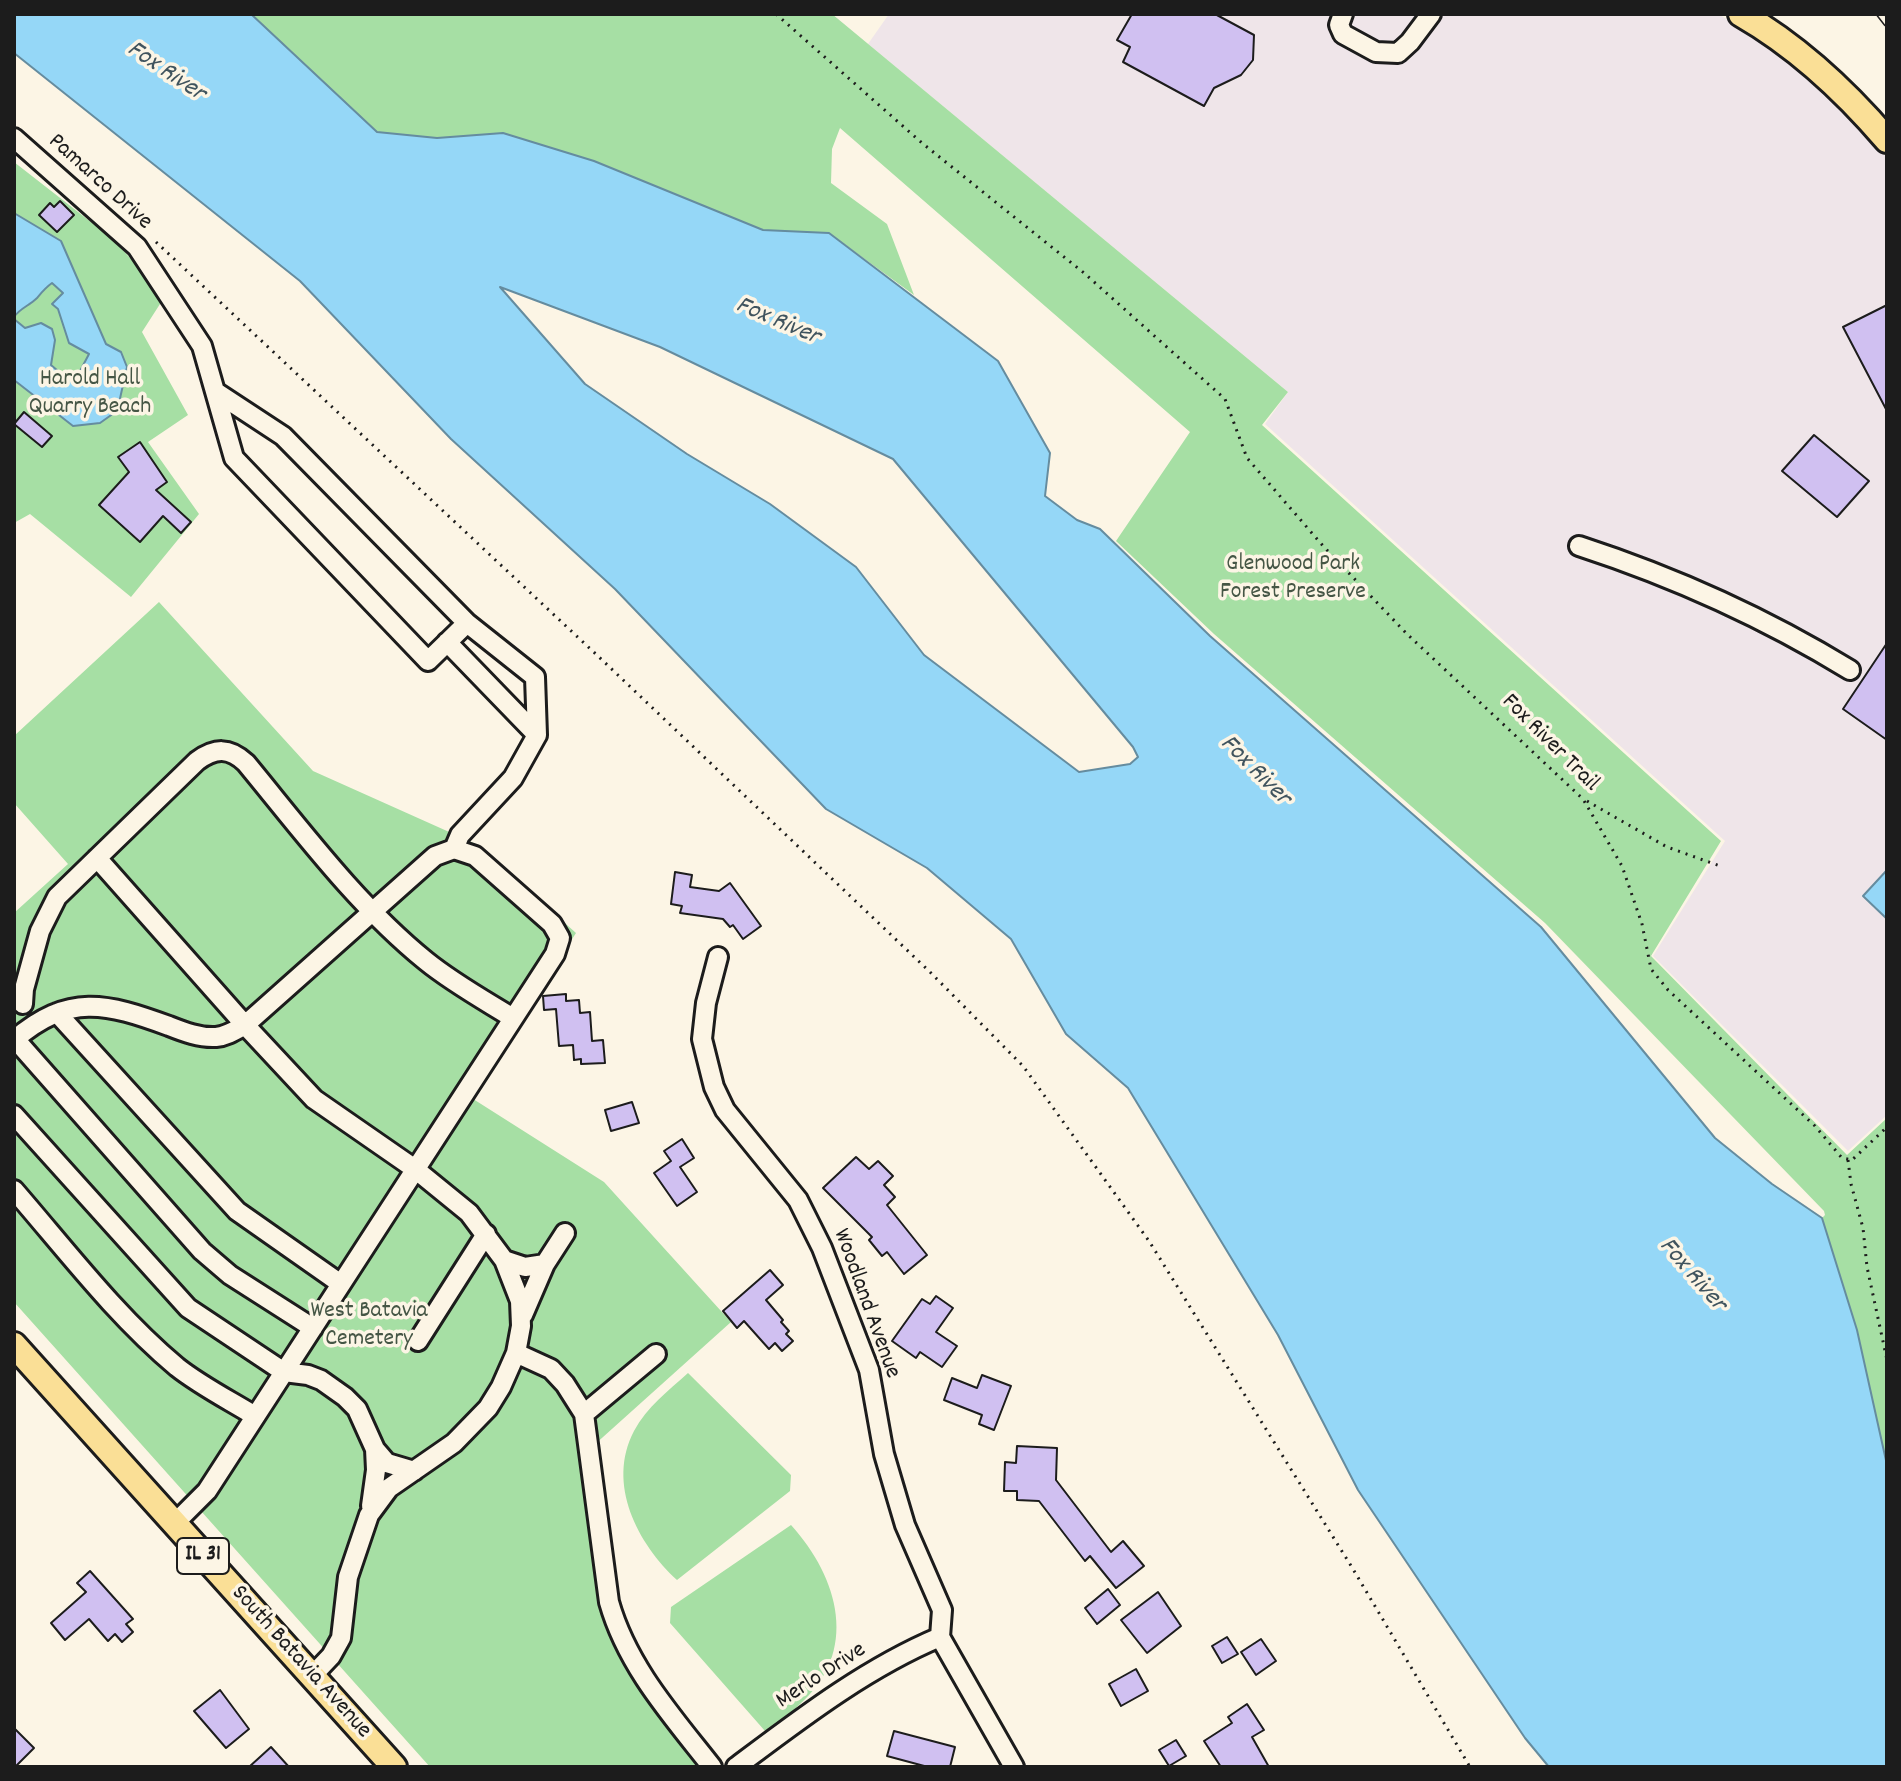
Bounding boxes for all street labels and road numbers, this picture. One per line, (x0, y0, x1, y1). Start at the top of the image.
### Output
street label: Pamarco Drive (41, 129, 157, 237)
street label: Fox River Trail (1494, 689, 1604, 799)
street label: Woodland Avenue (825, 1225, 905, 1383)
road number: IL 31 (177, 1538, 229, 1574)
street label: South Batavia Avenue (224, 1580, 376, 1746)
street label: Merlo Drive (772, 1637, 872, 1717)

